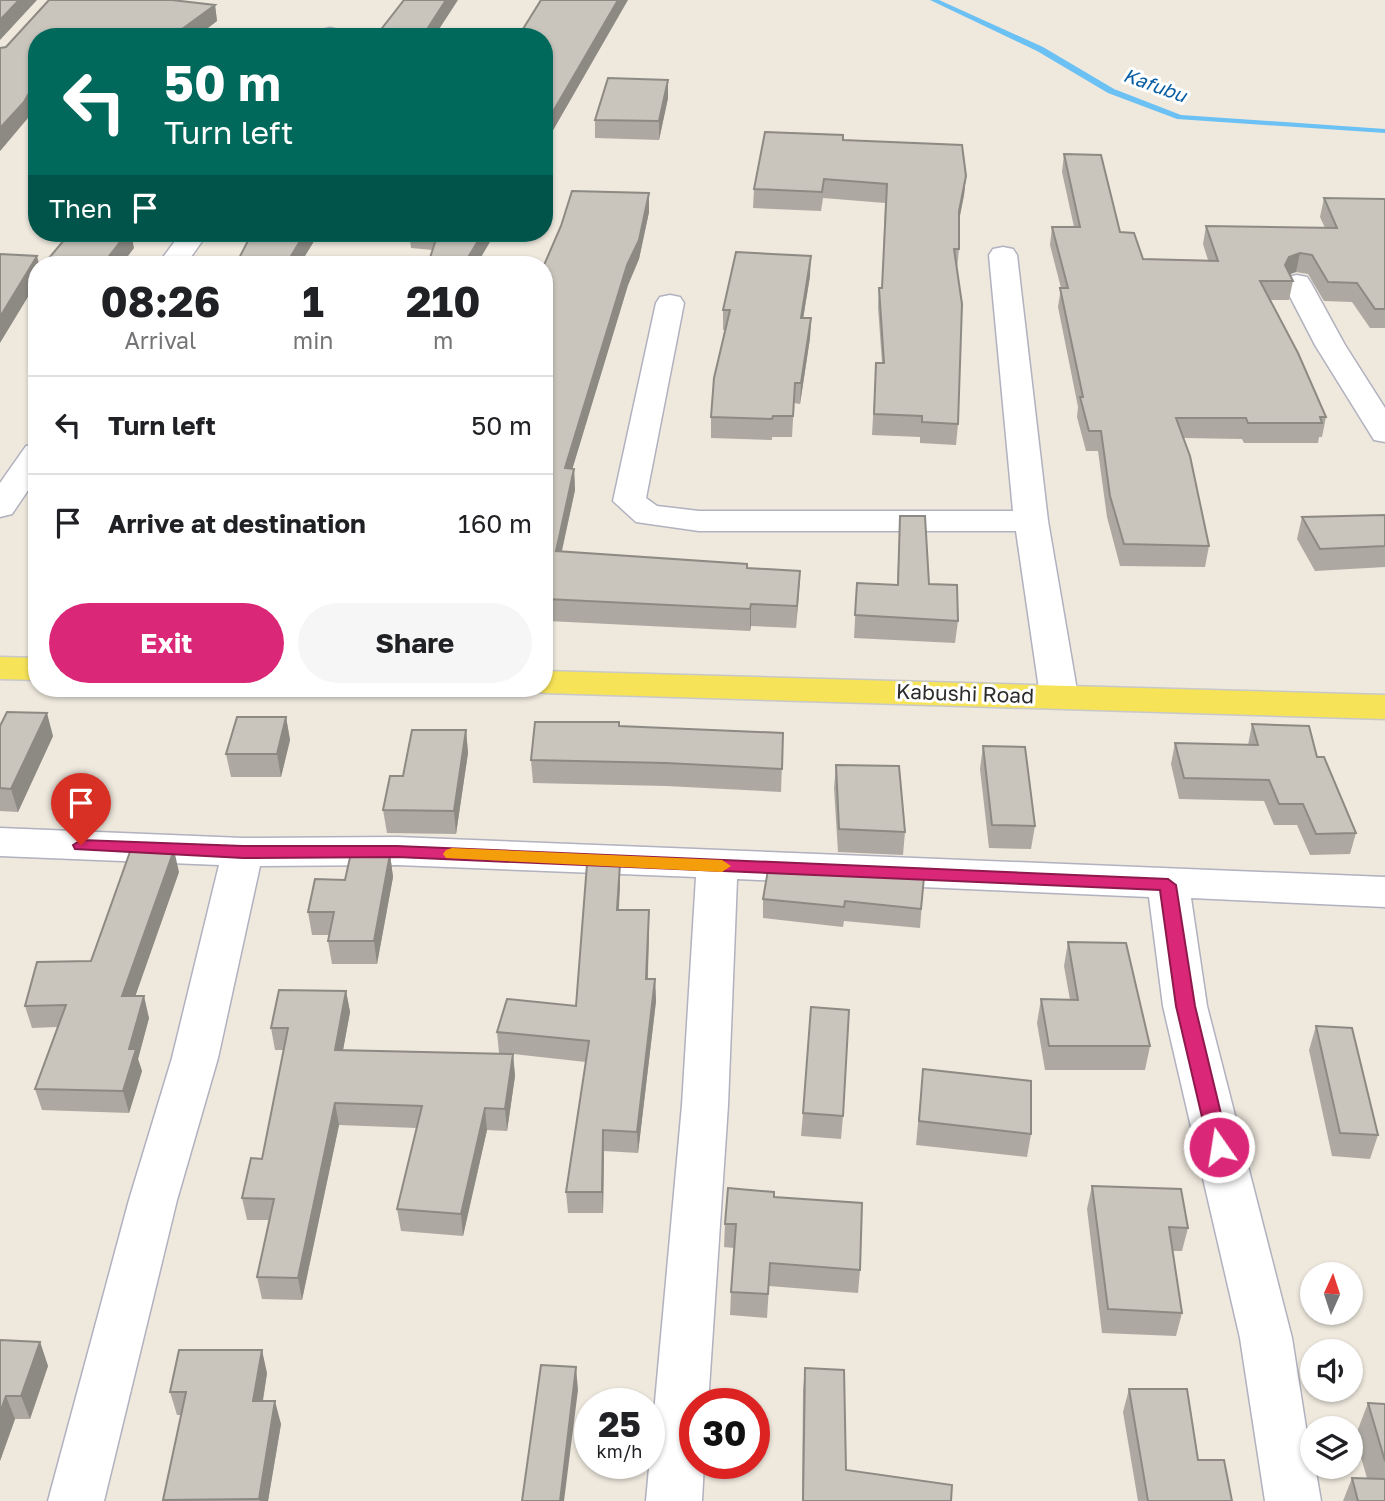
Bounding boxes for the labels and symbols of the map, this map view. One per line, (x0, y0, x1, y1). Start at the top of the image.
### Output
water label: Kafubu (1121, 63, 1191, 107)
street label: Kabushi Road (896, 678, 1035, 708)
pin (51, 773, 111, 845)
position arrow (1182, 1110, 1256, 1184)
north arrow (1300, 1262, 1363, 1325)
speed limit sign: 30 (679, 1388, 770, 1479)

